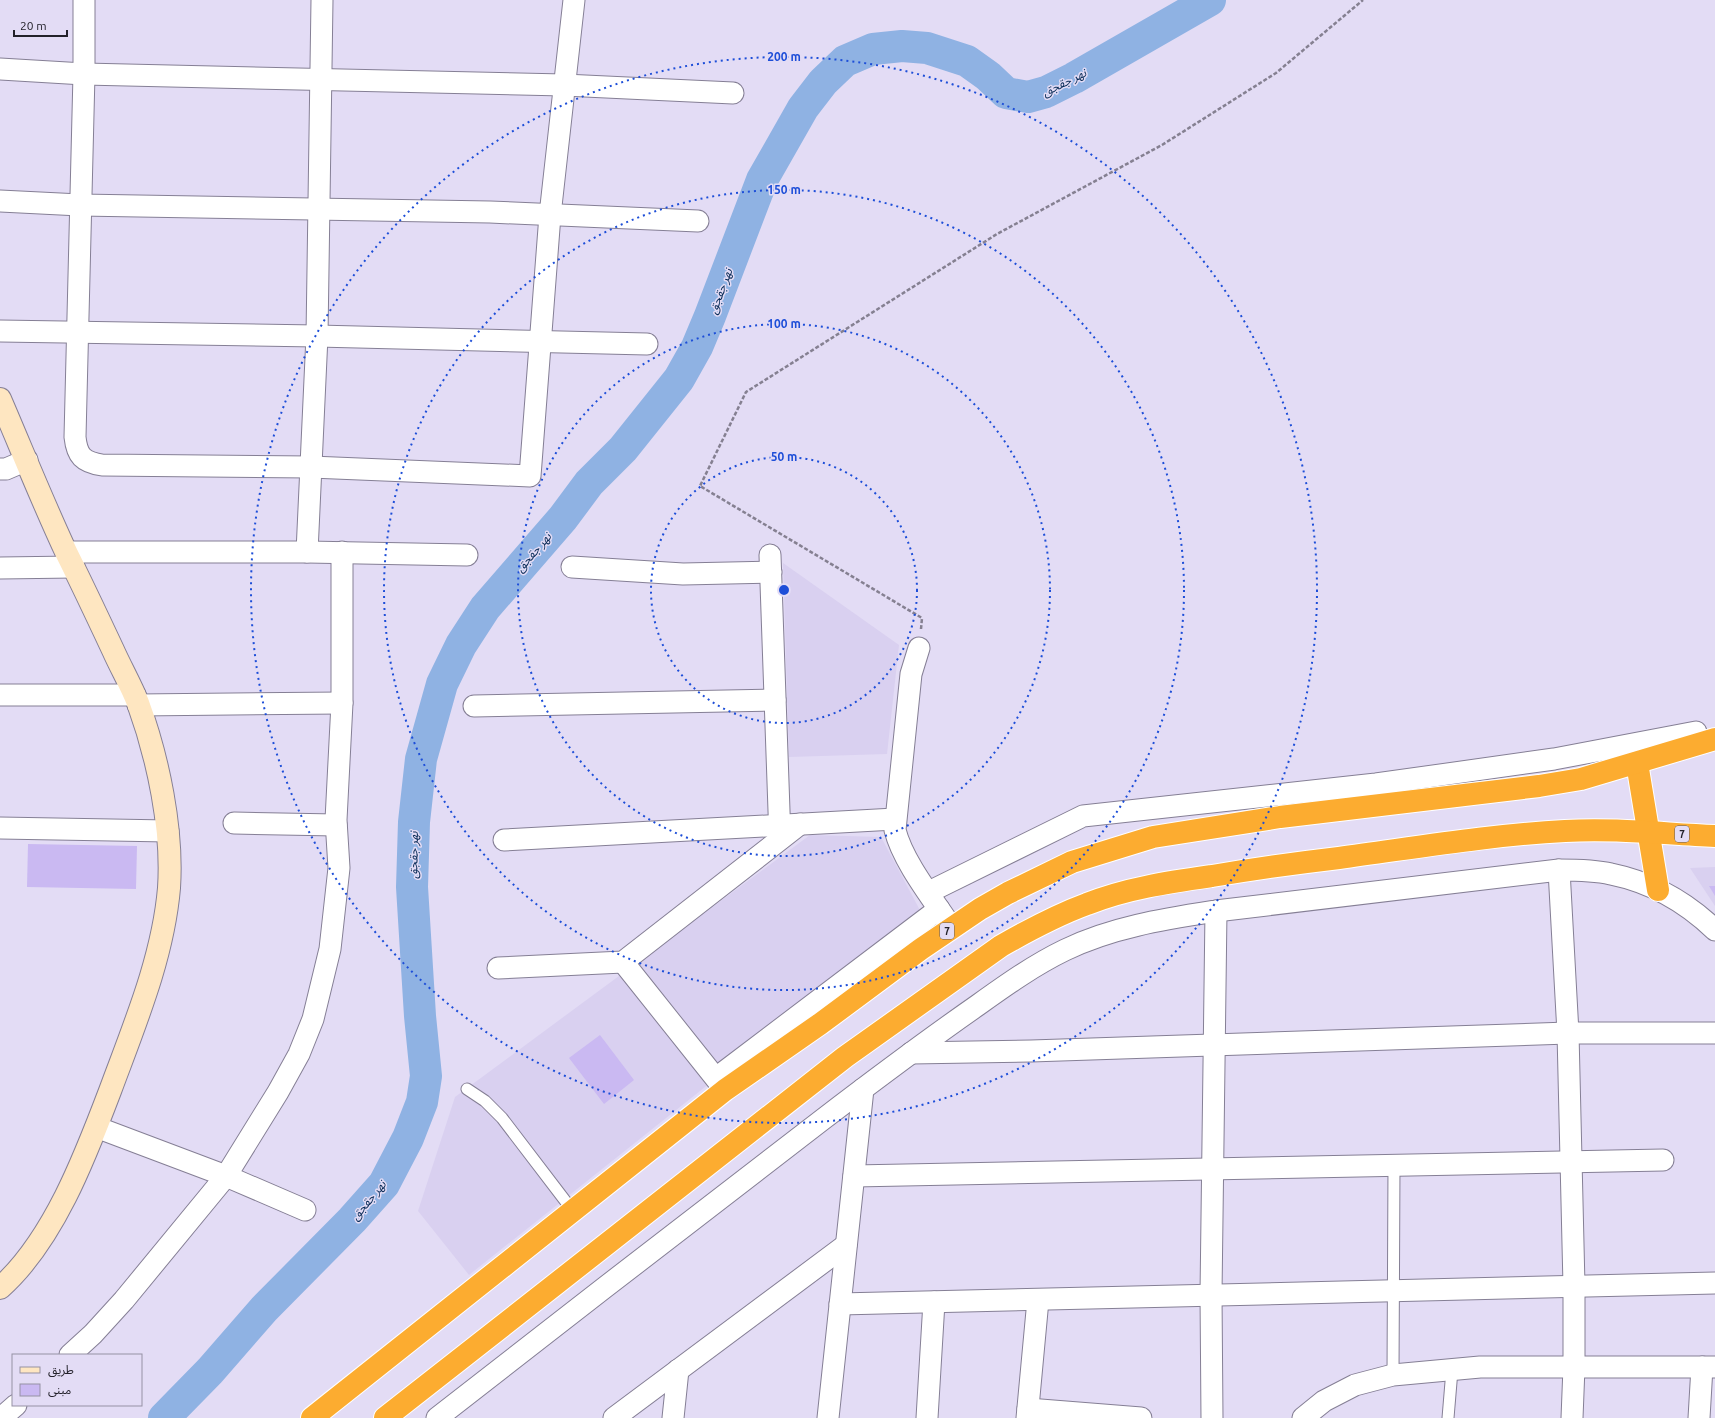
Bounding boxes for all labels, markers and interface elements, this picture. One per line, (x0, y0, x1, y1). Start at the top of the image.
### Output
scale bar (14, 12, 67, 38)
text: 20 m (20, 19, 47, 32)
text: 200 m (767, 50, 801, 63)
water label: نهر جقجق (1040, 65, 1090, 100)
text: 150 m (767, 183, 801, 196)
water label: نهر جقجق (705, 265, 737, 316)
text: 100 m (767, 317, 801, 330)
text: 50 m (771, 450, 797, 463)
water label: نهر جقجق (513, 529, 556, 575)
centre of rings (777, 583, 791, 597)
road number: 7 (1675, 826, 1689, 842)
water label: نهر جقجق (406, 830, 422, 879)
road number: 7 (940, 923, 954, 939)
water label: نهر جقجق (348, 1177, 391, 1224)
legend (12, 1354, 142, 1406)
text: طريق (48, 1363, 74, 1378)
text: مبنى (48, 1383, 71, 1397)

